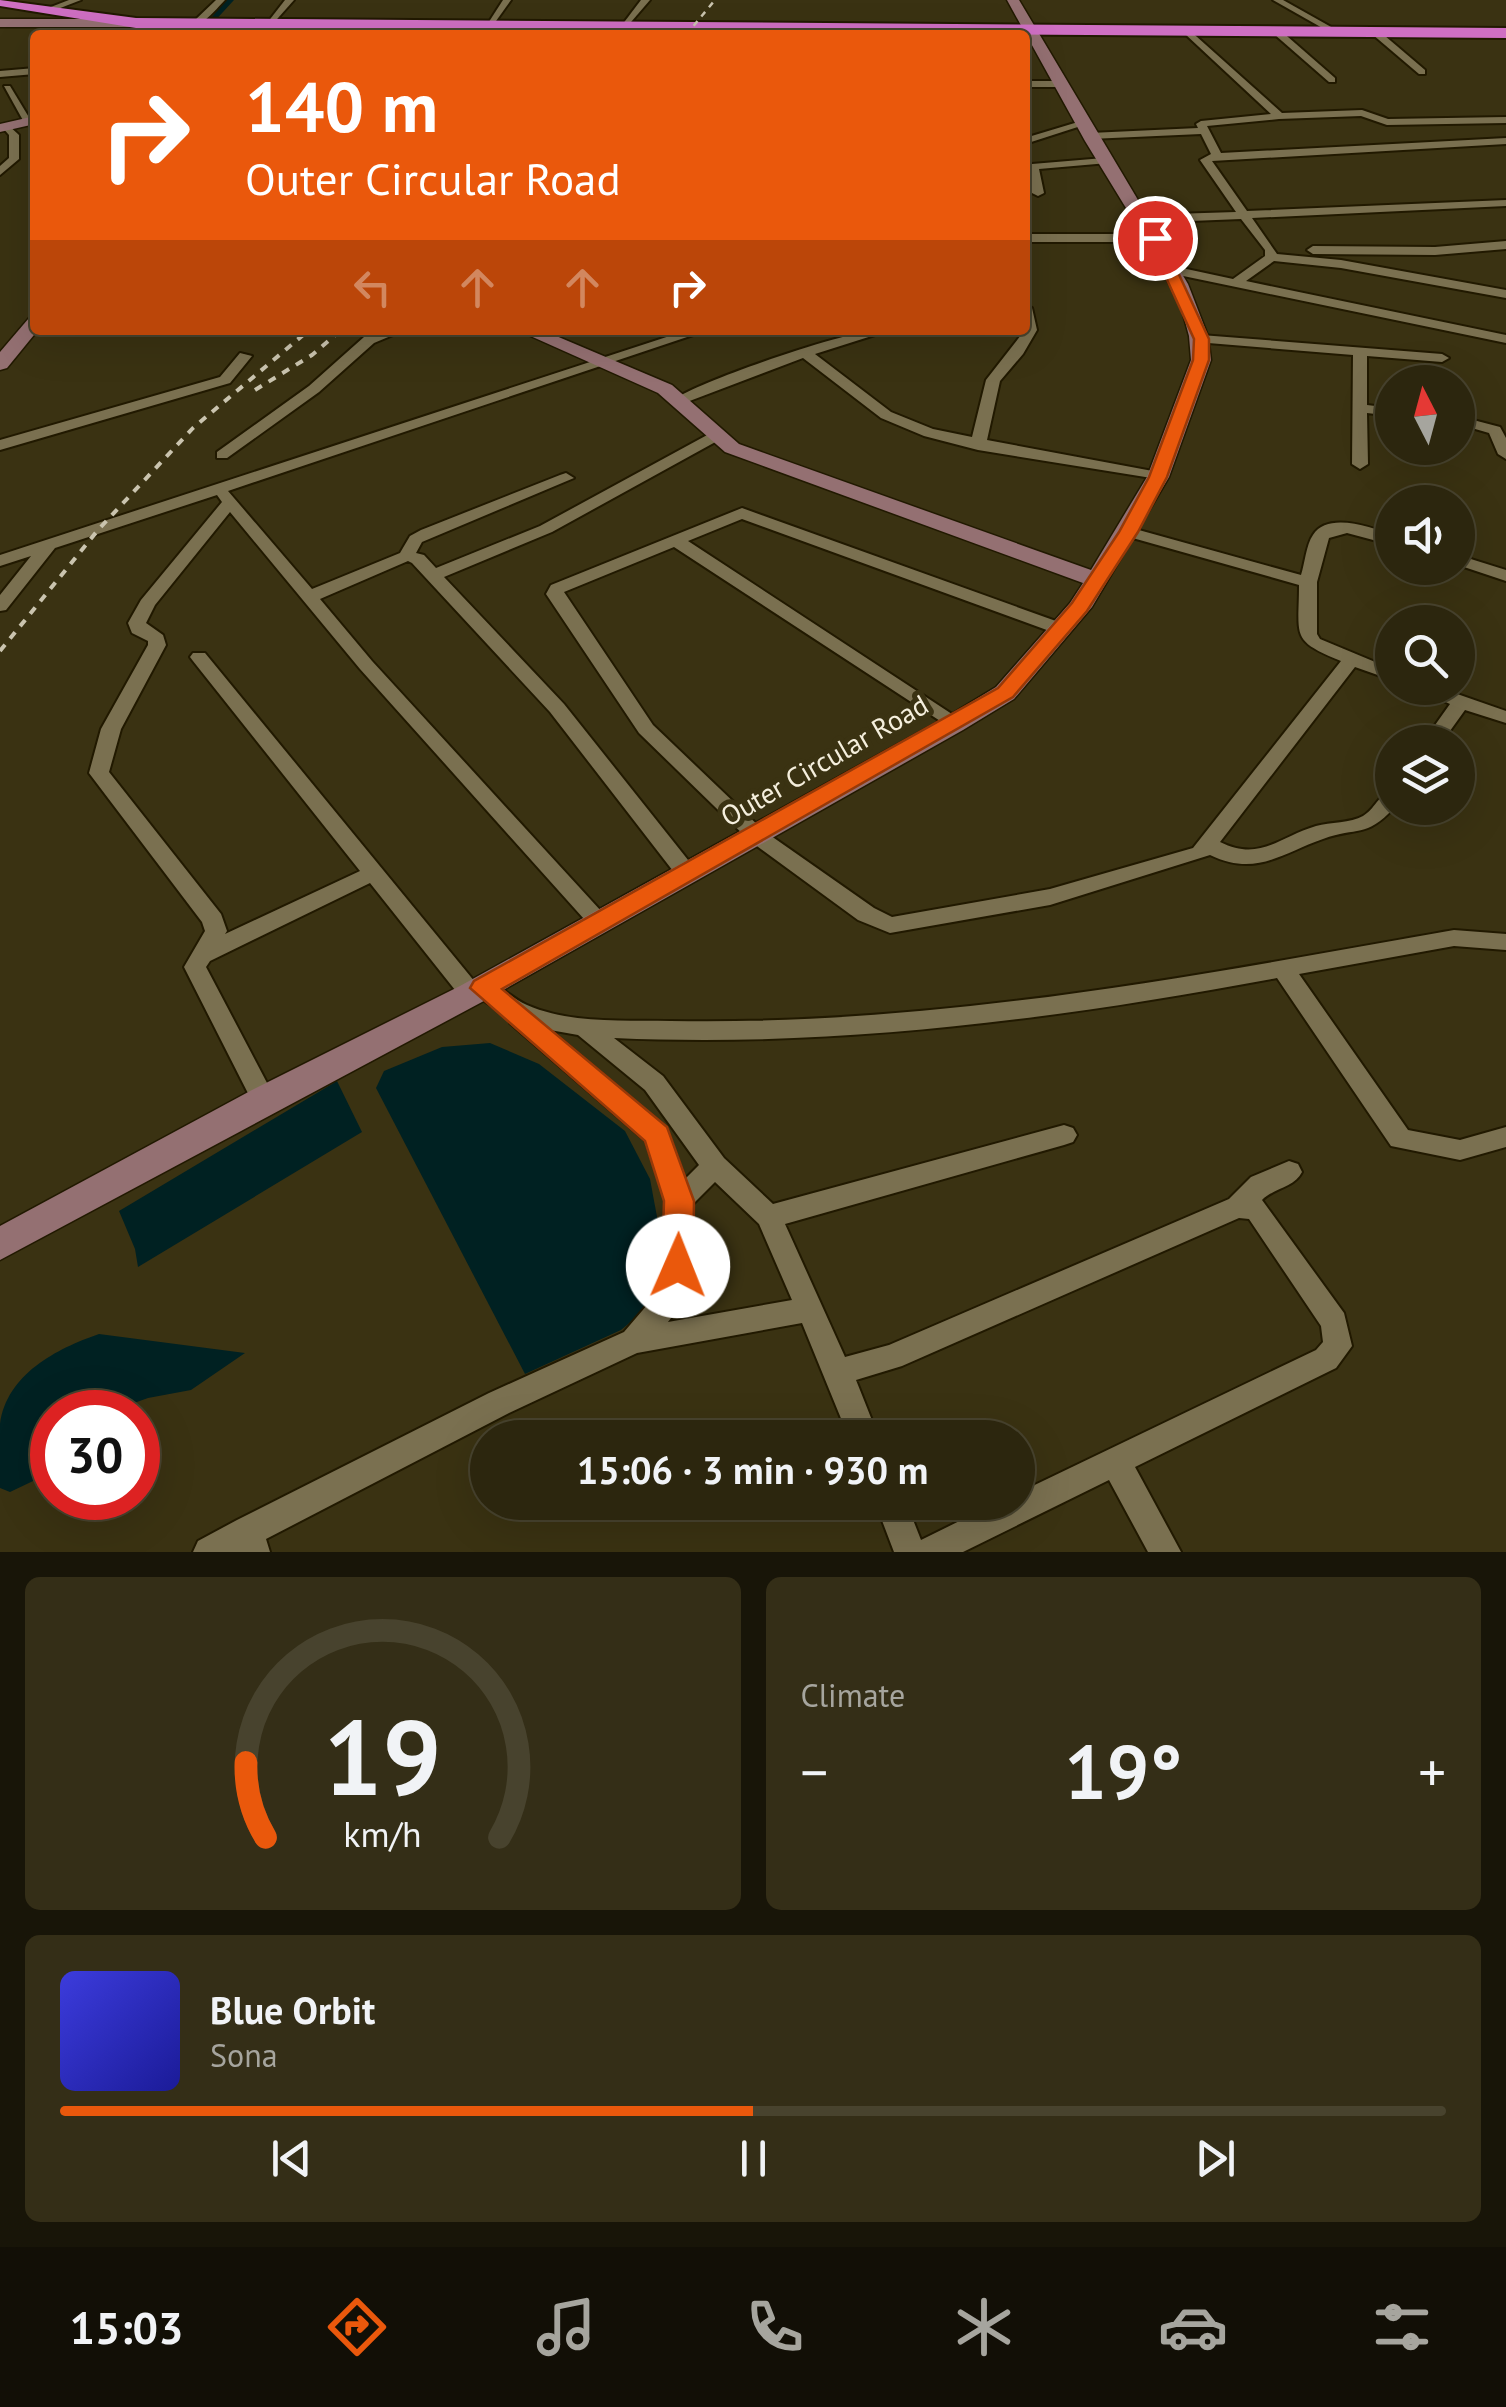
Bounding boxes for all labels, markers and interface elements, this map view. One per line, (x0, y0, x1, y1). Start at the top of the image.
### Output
text: 140 m (245, 61, 438, 151)
icon: right (80, 70, 210, 200)
text: Outer Circular Road (245, 149, 621, 207)
pin (1113, 196, 1198, 281)
icon: arrive (1128, 211, 1183, 266)
icon: left (345, 260, 400, 315)
icon: ahead (450, 260, 505, 315)
icon: ahead (555, 260, 610, 315)
icon: right (660, 260, 715, 315)
north arrow (1375, 365, 1475, 465)
map controls (1375, 365, 1475, 825)
button: sound (1375, 485, 1475, 585)
button: search (1375, 605, 1475, 705)
street label: Outer Circular Road (714, 686, 934, 834)
button: layers (1375, 725, 1475, 825)
position arrow (626, 1214, 730, 1318)
speed limit sign: 30 (30, 1390, 160, 1520)
text: 15:06 · 3 min · 930 m (577, 1445, 928, 1494)
text: Climate (801, 1674, 905, 1716)
text: 19 (324, 1689, 442, 1824)
text: 19° (1064, 1723, 1182, 1820)
text: − (801, 1736, 828, 1807)
text: + (1418, 1736, 1446, 1807)
text: km/h (344, 1811, 422, 1857)
text: Blue Orbit (210, 1985, 375, 2034)
text: Sona (210, 2034, 278, 2076)
icon: previous (264, 2131, 319, 2186)
icon: pause (726, 2131, 781, 2186)
icon: next (1188, 2131, 1243, 2186)
icon: directions (322, 2292, 392, 2362)
icon: music (531, 2292, 601, 2362)
icon: phone (740, 2292, 810, 2362)
icon: climate (949, 2292, 1019, 2362)
icon: car (1158, 2292, 1228, 2362)
icon: filters (1367, 2292, 1437, 2362)
text: 15:03 (69, 2298, 184, 2356)

